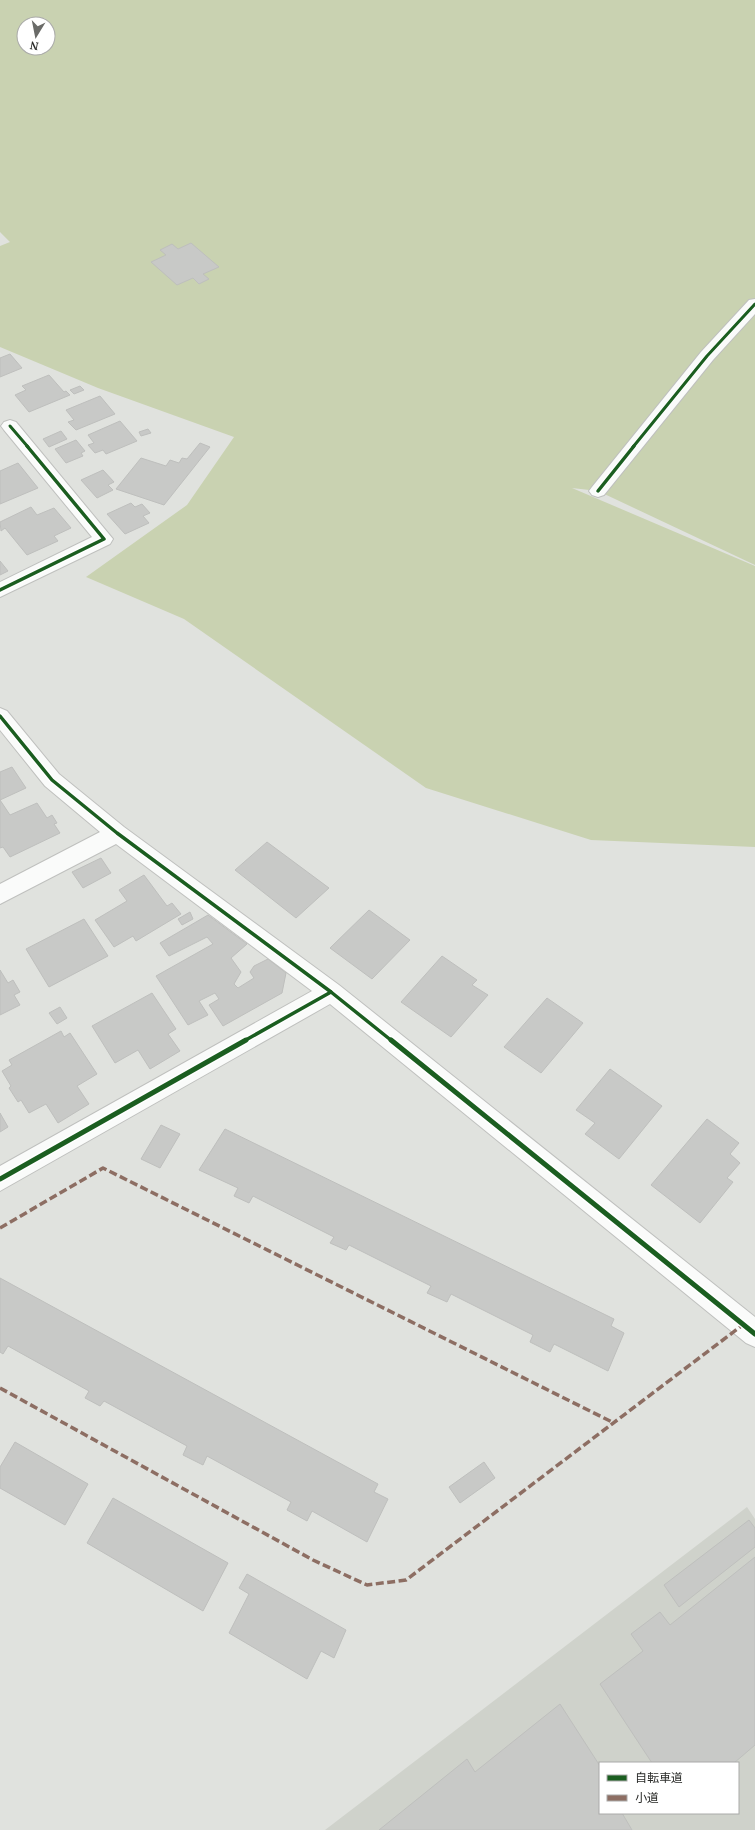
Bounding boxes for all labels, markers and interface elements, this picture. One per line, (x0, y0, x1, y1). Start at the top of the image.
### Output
north arrow (16, 16, 56, 56)
text: N (28, 38, 40, 53)
legend (599, 1762, 739, 1814)
text: 自転車道 (635, 1770, 683, 1785)
text: 小道 (635, 1790, 659, 1805)

